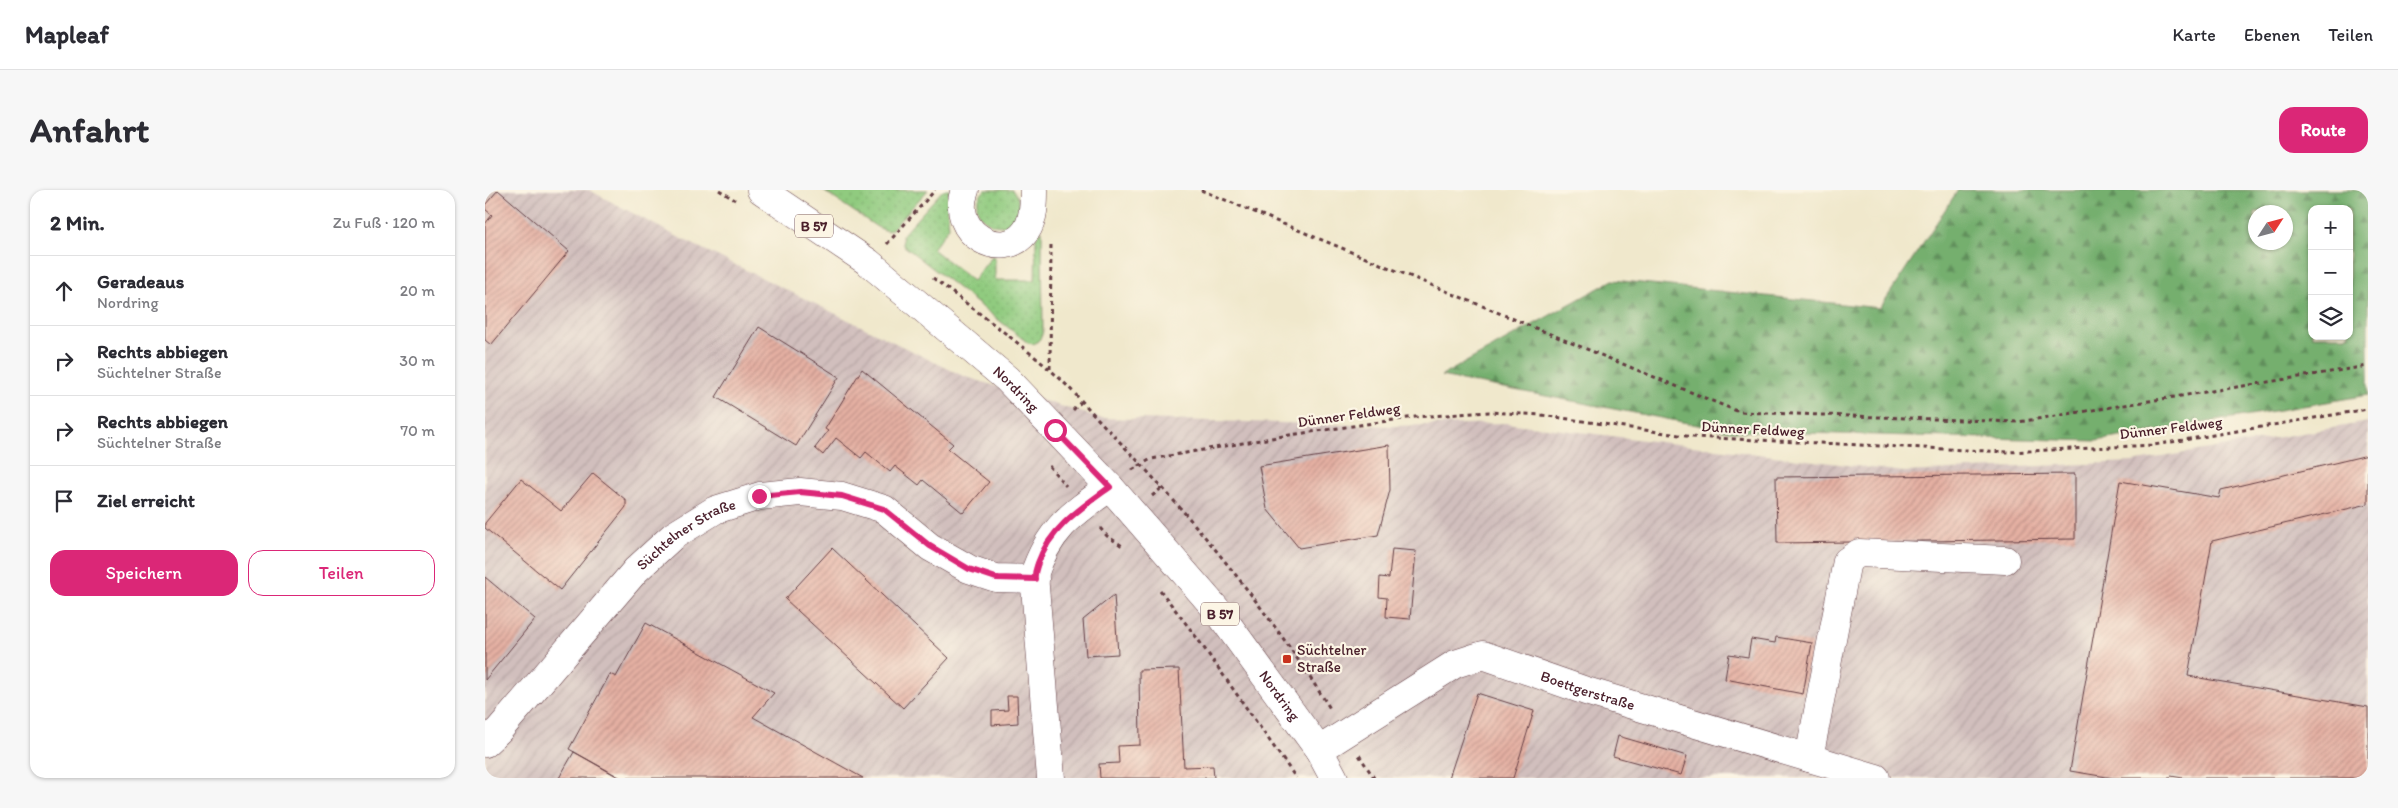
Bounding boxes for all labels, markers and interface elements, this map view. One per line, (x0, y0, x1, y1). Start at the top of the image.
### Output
text: Mapleaf (25, 20, 109, 49)
text: Karte (2173, 24, 2216, 46)
text: Ebenen (2244, 24, 2300, 46)
text: Teilen (2328, 24, 2373, 46)
button: Route (2279, 107, 2368, 153)
text: Anfahrt (30, 109, 149, 151)
north arrow (2248, 205, 2293, 250)
map controls (2308, 205, 2353, 340)
button: + (2308, 205, 2353, 250)
text: 2 Min. (50, 210, 105, 235)
text: Zu Fuß · 120 m (333, 213, 435, 232)
road number: B 57 (795, 214, 833, 238)
button: − (2308, 250, 2353, 295)
text: Geradeaus (97, 270, 184, 293)
icon: ahead (50, 277, 78, 305)
text: 20 m (400, 281, 435, 300)
text: Nordring (97, 293, 159, 312)
button: layers (2308, 295, 2353, 340)
text: Rechts abbiegen (97, 340, 228, 363)
icon: right (50, 347, 78, 375)
text: 30 m (399, 351, 435, 370)
street label: Nordring (989, 362, 1043, 416)
text: Süchtelner Straße (97, 363, 222, 382)
street label: Dünner Feldweg (1297, 399, 1402, 431)
text: Rechts abbiegen (97, 410, 228, 433)
street label: Dünner Feldweg (2119, 413, 2224, 443)
icon: right (50, 417, 78, 445)
street label: Dünner Feldweg (1701, 417, 1805, 441)
route start (1044, 419, 1067, 442)
text: 70 m (400, 421, 435, 440)
text: Süchtelner Straße (97, 433, 222, 452)
route end (748, 485, 771, 508)
icon: arrive (50, 487, 78, 515)
text: Ziel erreicht (97, 489, 195, 512)
street label: Süchtelner Straße (633, 495, 738, 574)
button: Speichern (50, 550, 238, 596)
button: Teilen (248, 550, 435, 596)
road number: B 57 (1201, 602, 1239, 626)
place label: Süchtelner Straße (1297, 641, 1367, 676)
marker: Süchtelner Straße (1281, 653, 1293, 665)
street label: Nordring (1255, 667, 1304, 725)
street label: Boettgerstraße (1538, 667, 1637, 714)

